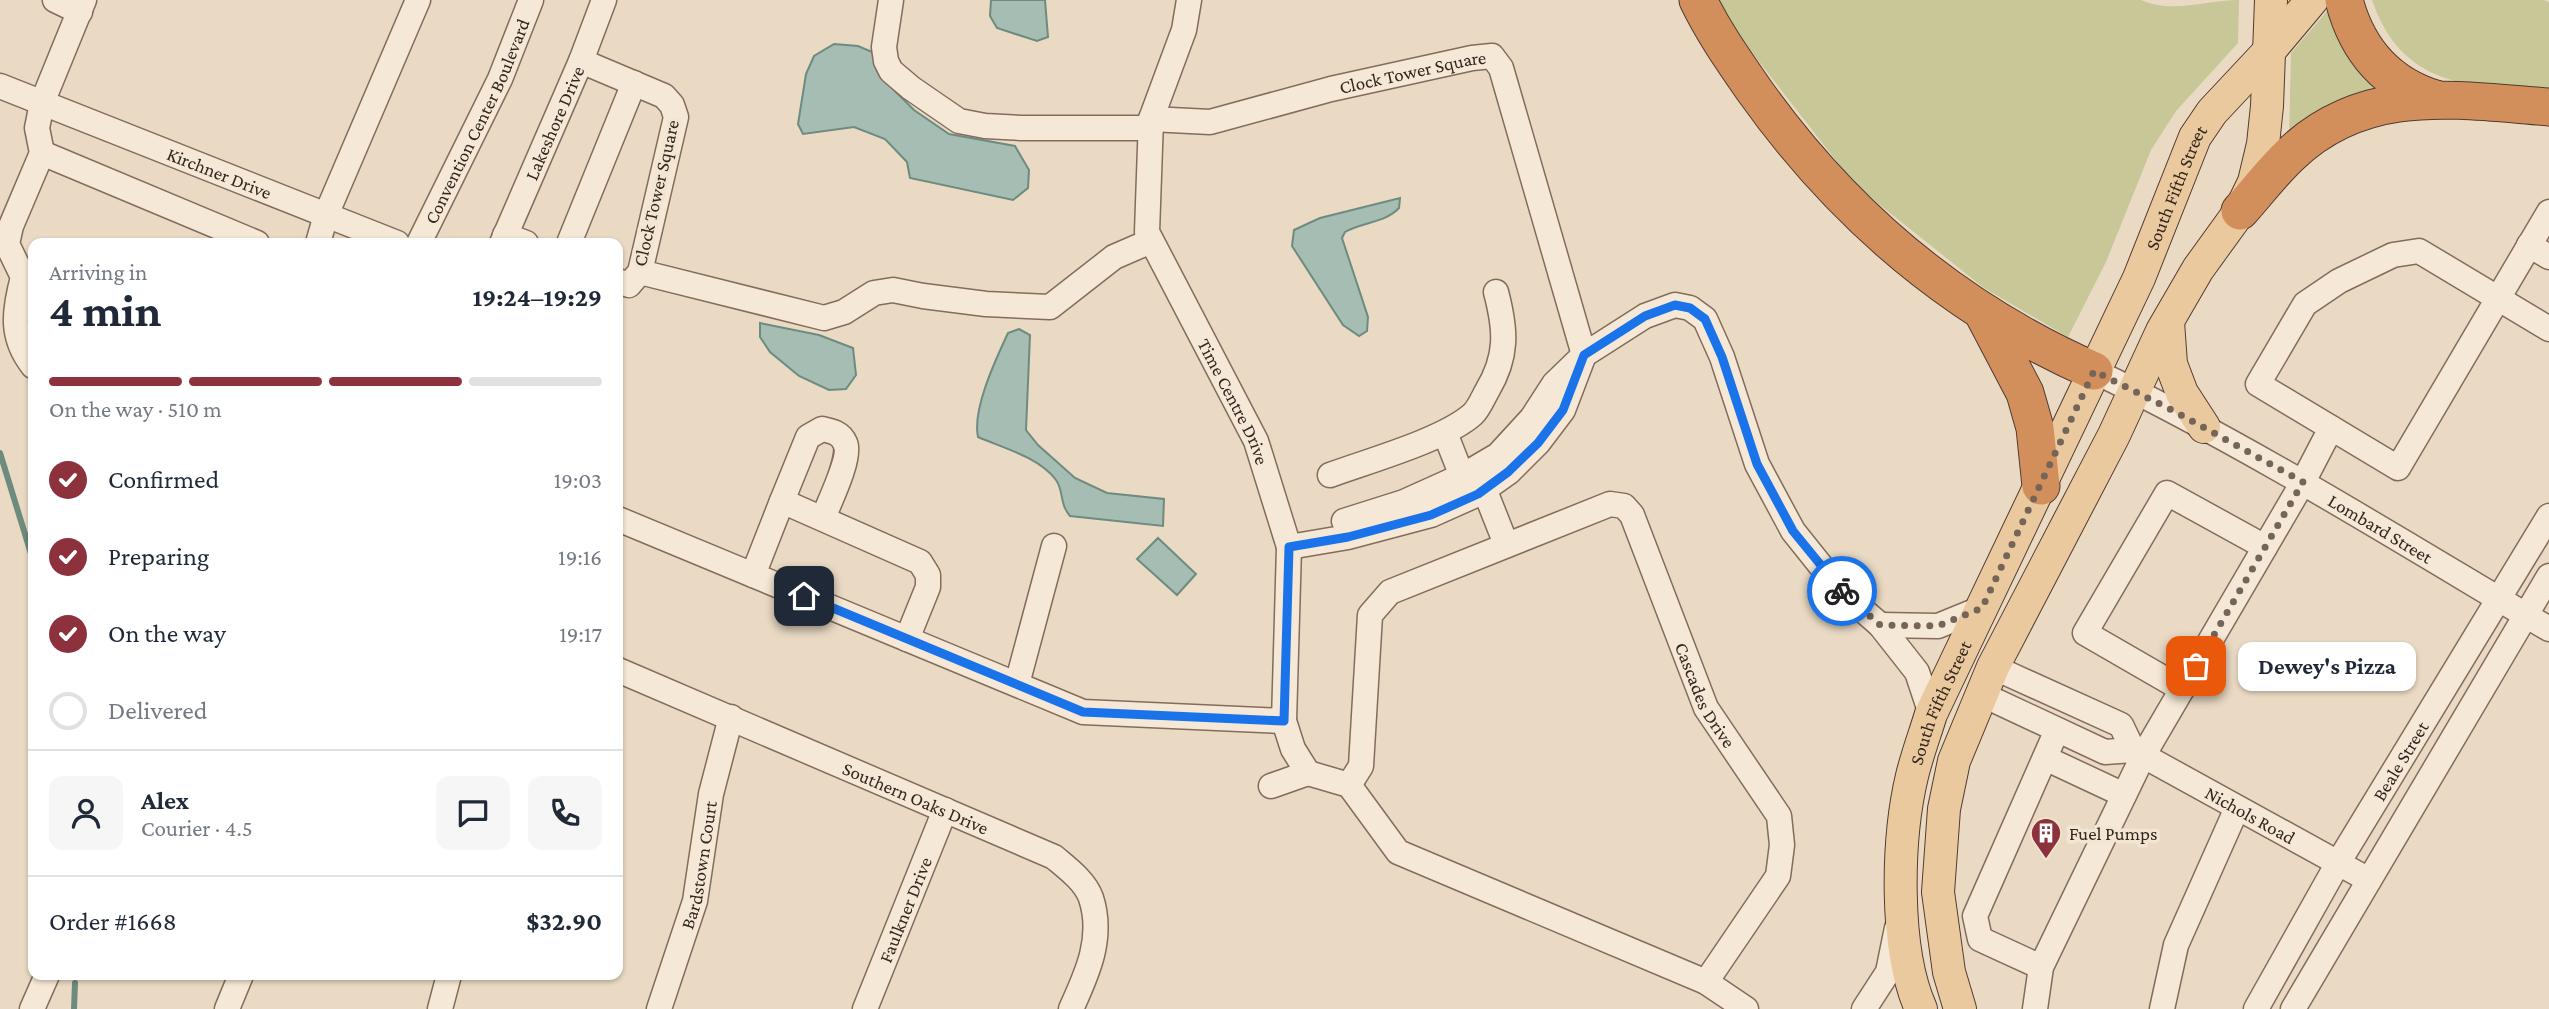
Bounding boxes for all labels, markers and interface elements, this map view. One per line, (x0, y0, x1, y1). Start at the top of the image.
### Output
street label: Convention Center Boulevard (420, 16, 533, 227)
street label: Clock Tower Square (1337, 46, 1487, 97)
street label: Lakeshore Drive (520, 63, 588, 183)
street label: Clock Tower Square (629, 118, 683, 268)
street label: South Fifth Street (2141, 120, 2211, 253)
street label: Kirchner Drive (164, 143, 275, 203)
text: Arriving in (49, 259, 147, 285)
text: 19:24–19:29 (472, 283, 602, 312)
text: 4 min (49, 285, 161, 336)
street label: Time Centre Drive (1194, 335, 1273, 467)
text: On the way · 510 m (49, 396, 222, 422)
icon: check (49, 461, 87, 499)
text: Confirmed (108, 465, 219, 494)
text: 19:03 (554, 467, 602, 493)
street label: Lombard Street (2325, 490, 2437, 568)
icon: check (49, 538, 87, 576)
text: Preparing (108, 542, 209, 571)
text: 19:16 (558, 544, 602, 570)
courier (1807, 556, 1877, 626)
pin (774, 566, 834, 626)
icon: bike (1823, 572, 1861, 610)
icon: home (785, 577, 823, 615)
icon: check (49, 615, 87, 653)
text: On the way (108, 619, 226, 648)
text: 19:17 (559, 621, 602, 647)
street label: South Fifth Street (1905, 636, 1975, 767)
pin (2166, 636, 2226, 696)
street label: Cascades Drive (1671, 639, 1740, 751)
callout: Dewey's Pizza (2238, 642, 2416, 690)
icon: bag (2177, 647, 2215, 685)
text: Dewey's Pizza (2258, 653, 2396, 679)
text: Delivered (108, 696, 207, 725)
street label: Beale Street (2368, 717, 2433, 804)
street label: Southern Oaks Drive (840, 757, 992, 838)
button: person (49, 776, 123, 850)
button: chat (436, 776, 510, 850)
button: phone (528, 776, 602, 850)
street label: Nichols Road (2202, 781, 2299, 848)
text: Alex (141, 786, 189, 815)
street label: Bardstown Court (676, 799, 720, 932)
text: Courier · 4.5 (141, 815, 253, 841)
building icon: Fuel Pumps (2029, 816, 2063, 860)
place label: Fuel Pumps (2069, 823, 2157, 844)
street label: Faulkner Drive (874, 854, 936, 966)
text: Order #1668 (49, 907, 177, 936)
text: $32.90 (526, 907, 602, 936)

